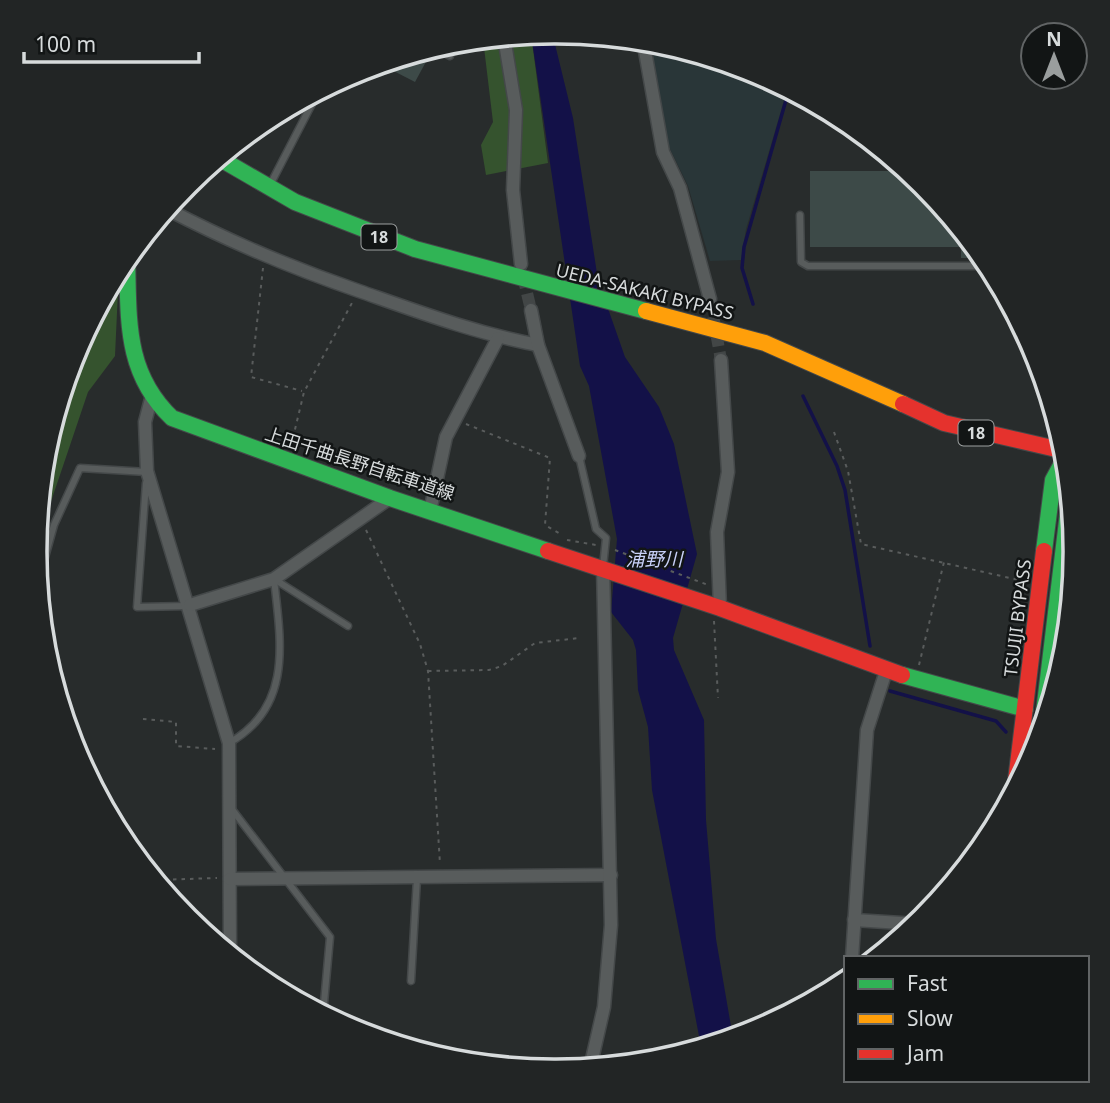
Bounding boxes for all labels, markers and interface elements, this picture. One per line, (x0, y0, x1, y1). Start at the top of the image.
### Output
scale bar (24, 21, 200, 65)
north arrow (1019, 21, 1089, 91)
text: N (1046, 26, 1062, 52)
text: 100 m (35, 30, 96, 58)
road number: 18 (362, 224, 396, 249)
street label: UEDA-SAKAKI BYPASS (554, 257, 736, 325)
road number: 18 (958, 420, 993, 446)
street label: 上田千曲長野自転車道線 (262, 421, 458, 505)
water label: 浦野川 (625, 546, 684, 572)
street label: TSUIJI BYPASS (998, 558, 1036, 678)
legend (844, 956, 1089, 1082)
text: Fast (907, 969, 948, 997)
text: Slow (907, 1004, 953, 1032)
text: Jam (905, 1039, 944, 1067)

